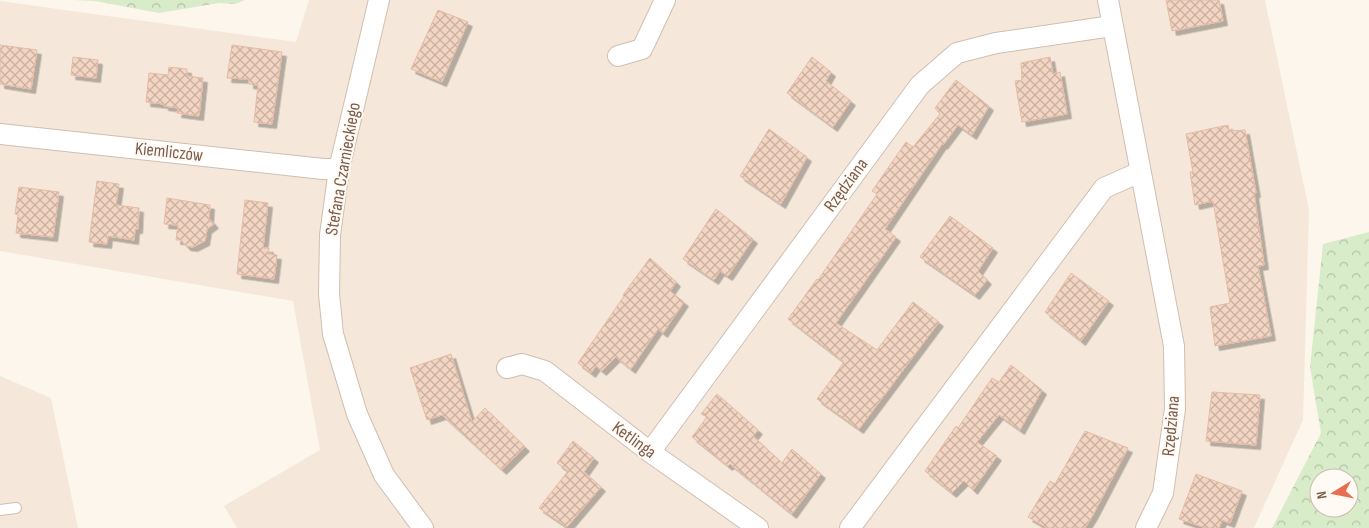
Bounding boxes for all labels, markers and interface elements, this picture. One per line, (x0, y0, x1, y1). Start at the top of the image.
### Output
street label: Stefana Czarnieckiego (321, 101, 365, 237)
street label: Kiemliczów (134, 138, 204, 166)
street label: Rzędziana (820, 154, 872, 216)
street label: Rzędziana (1158, 395, 1184, 457)
street label: Ketlinga (608, 417, 660, 463)
north arrow (1309, 468, 1359, 518)
text: N (1313, 490, 1331, 500)

